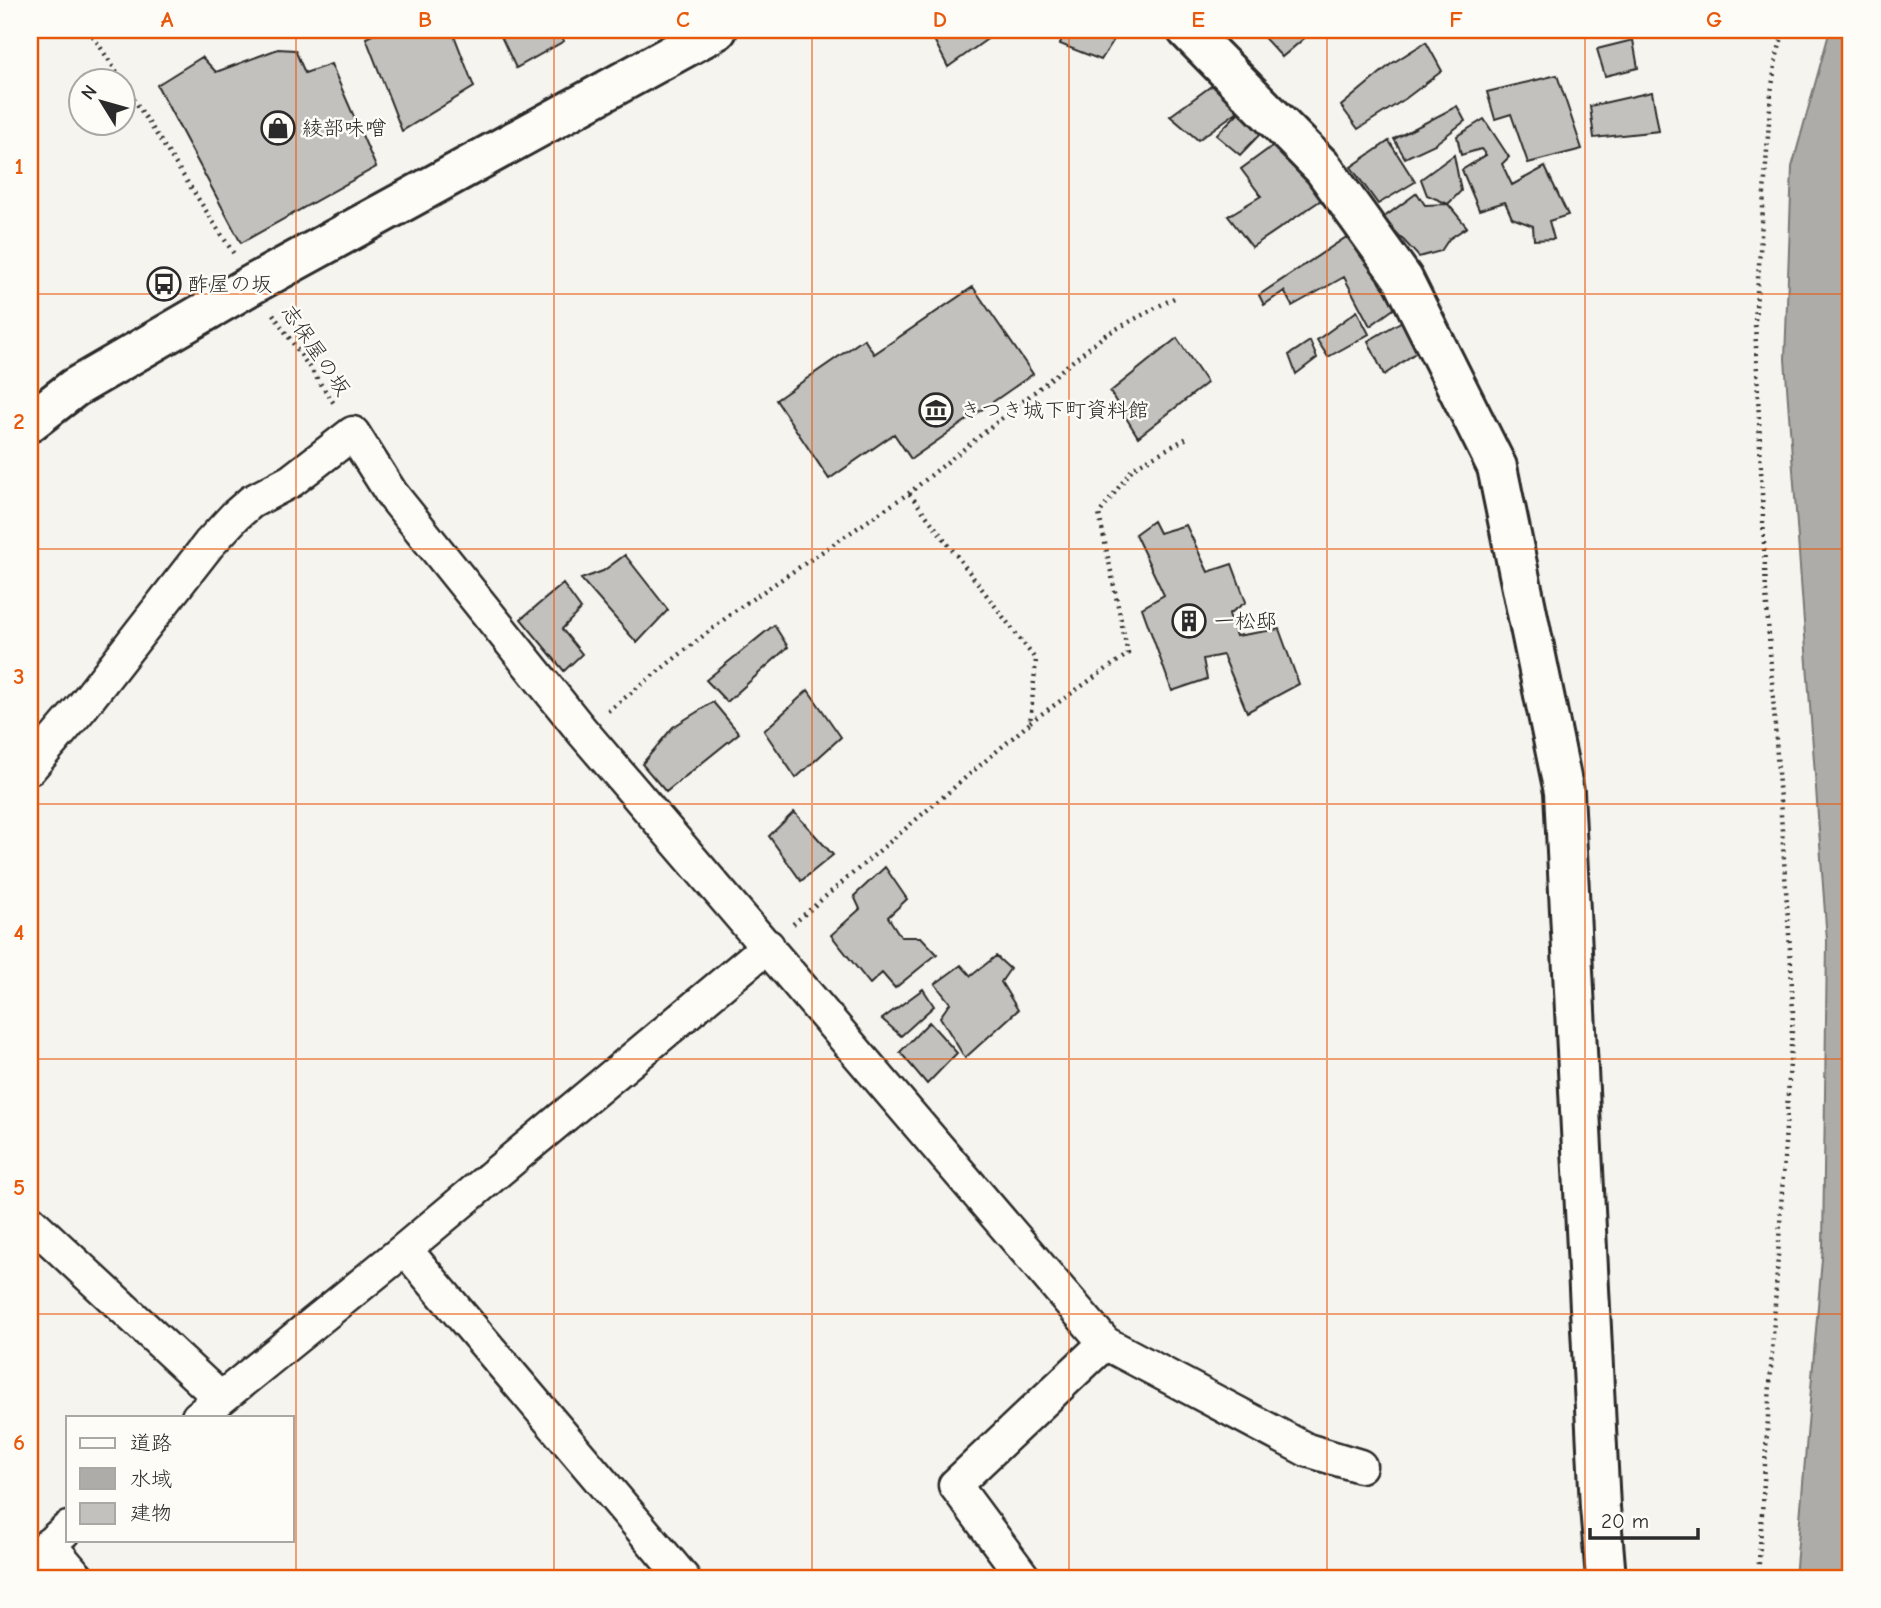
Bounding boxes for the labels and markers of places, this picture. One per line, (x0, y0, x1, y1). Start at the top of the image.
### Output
shop icon: 綾部味噌 (259, 109, 297, 147)
place label: 綾部味噌 (302, 116, 386, 140)
bus stop icon: 酢屋の坂 (145, 265, 183, 303)
place label: 酢屋の坂 (188, 272, 272, 296)
museum icon: きつき城下町資料館 (917, 391, 955, 429)
place label: きつき城下町資料館 (960, 398, 1149, 422)
building icon: 一松邸 (1170, 602, 1208, 640)
place label: 一松邸 (1214, 609, 1277, 633)

